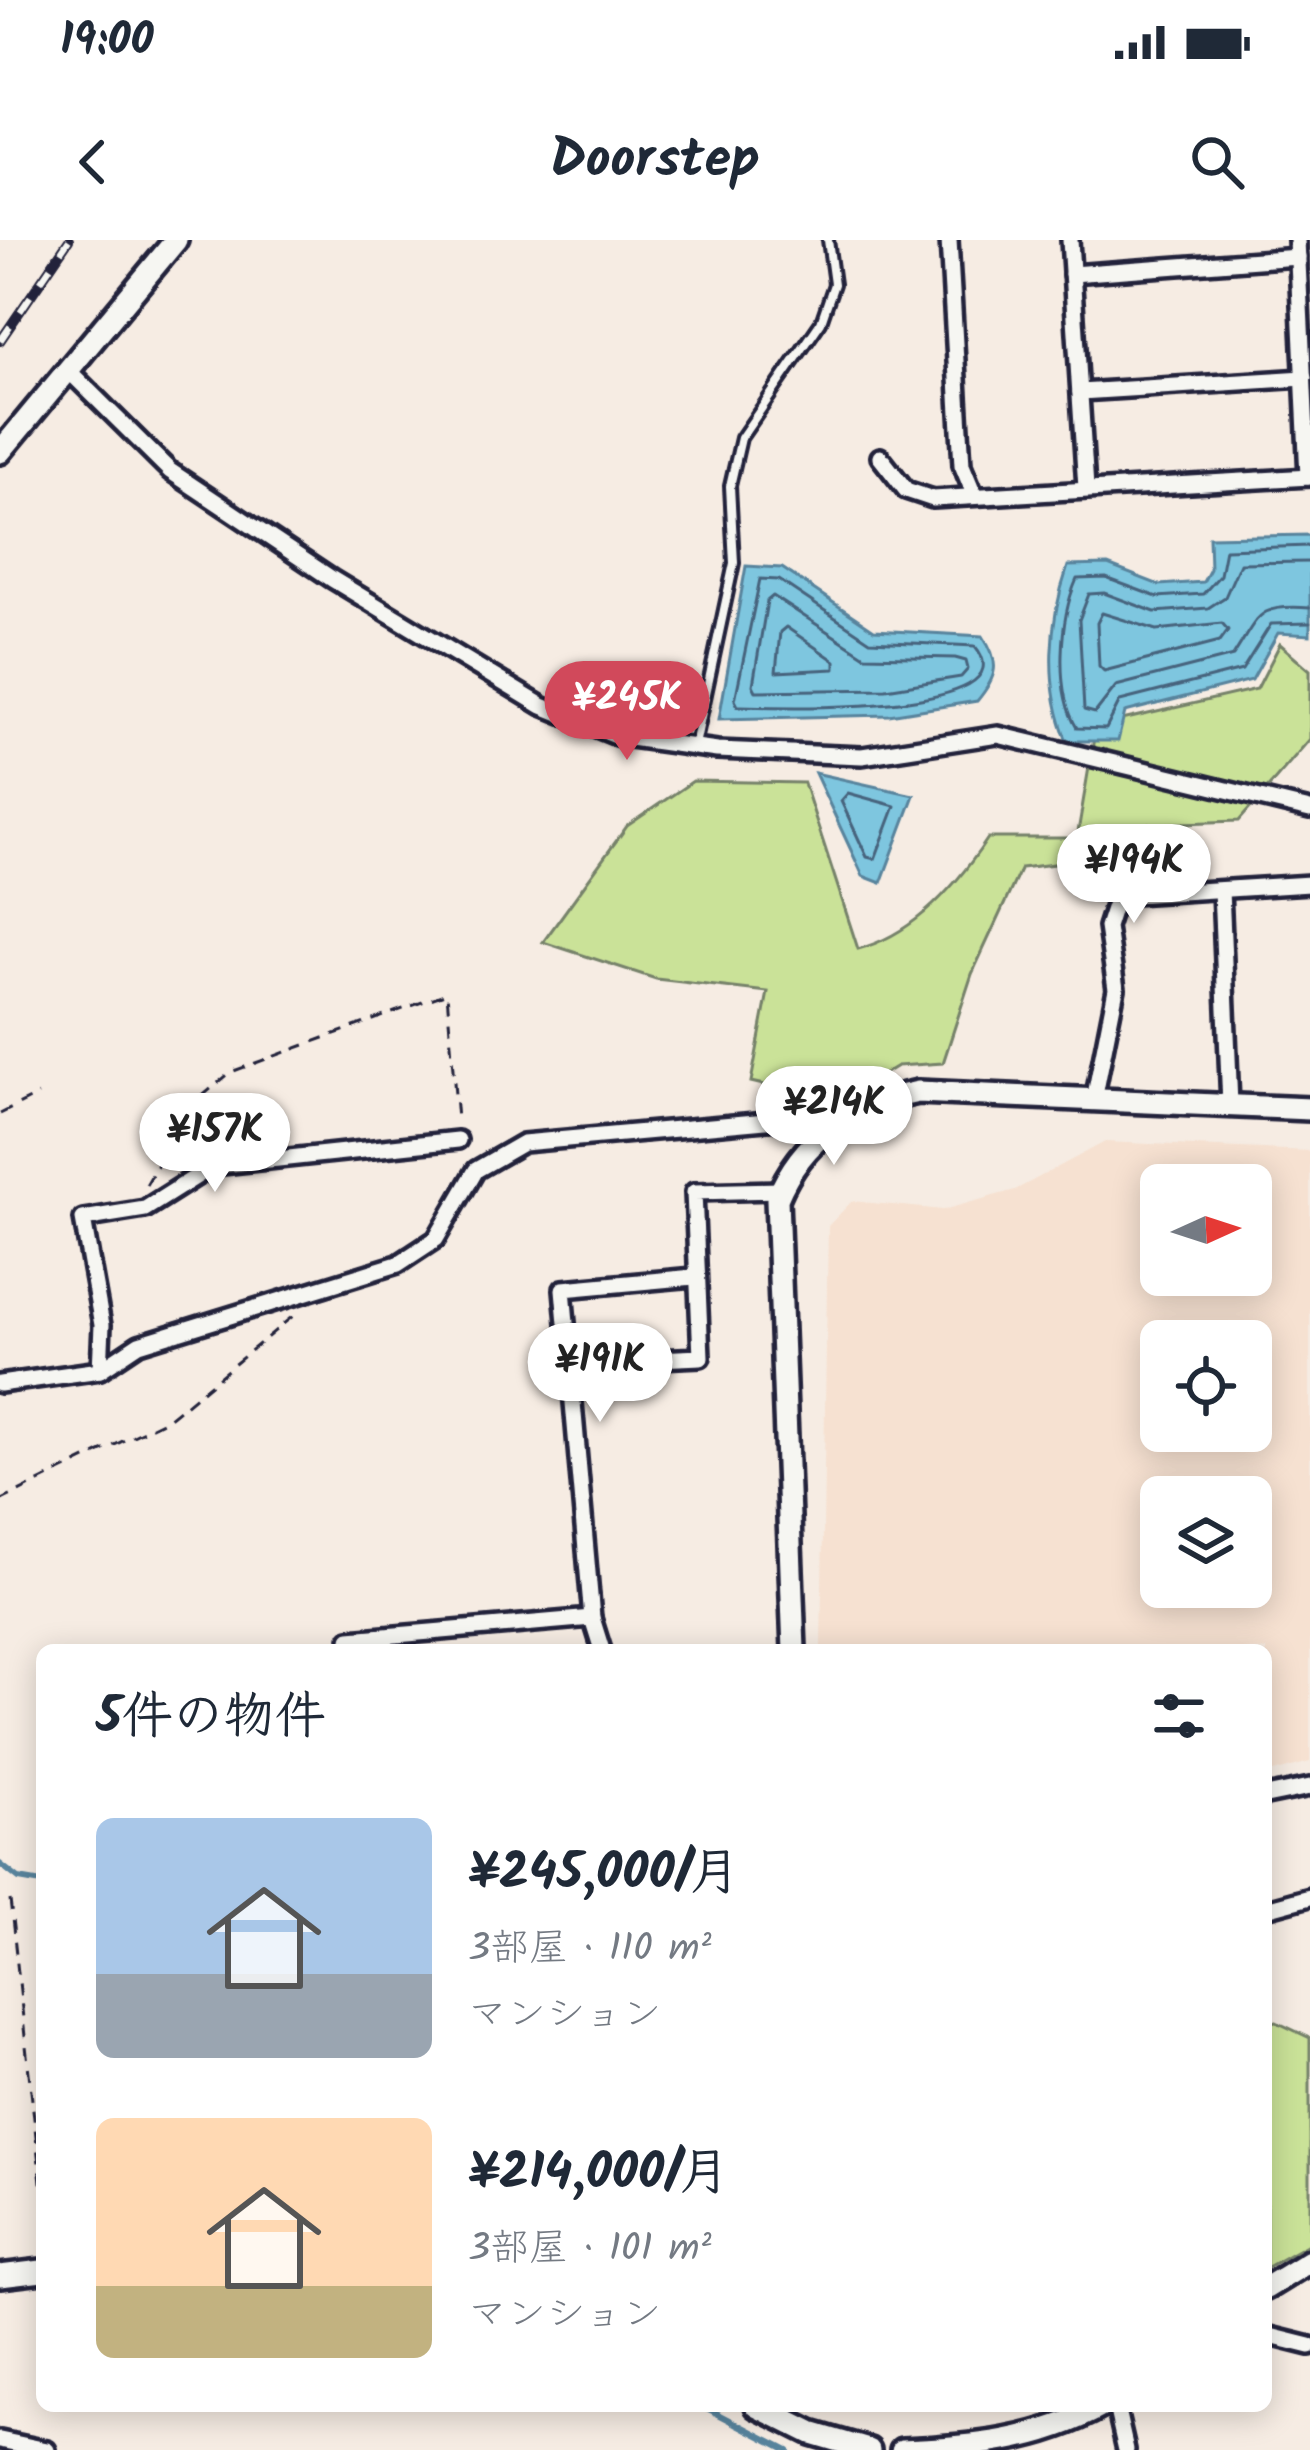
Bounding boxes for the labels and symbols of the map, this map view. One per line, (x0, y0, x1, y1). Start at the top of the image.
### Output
pin: ¥245K (543, 661, 711, 763)
pin: ¥194K (1050, 824, 1218, 926)
pin: ¥214K (750, 1066, 918, 1168)
pin: ¥157K (131, 1093, 299, 1195)
north arrow (1140, 1164, 1272, 1296)
pin: ¥191K (516, 1323, 684, 1425)

